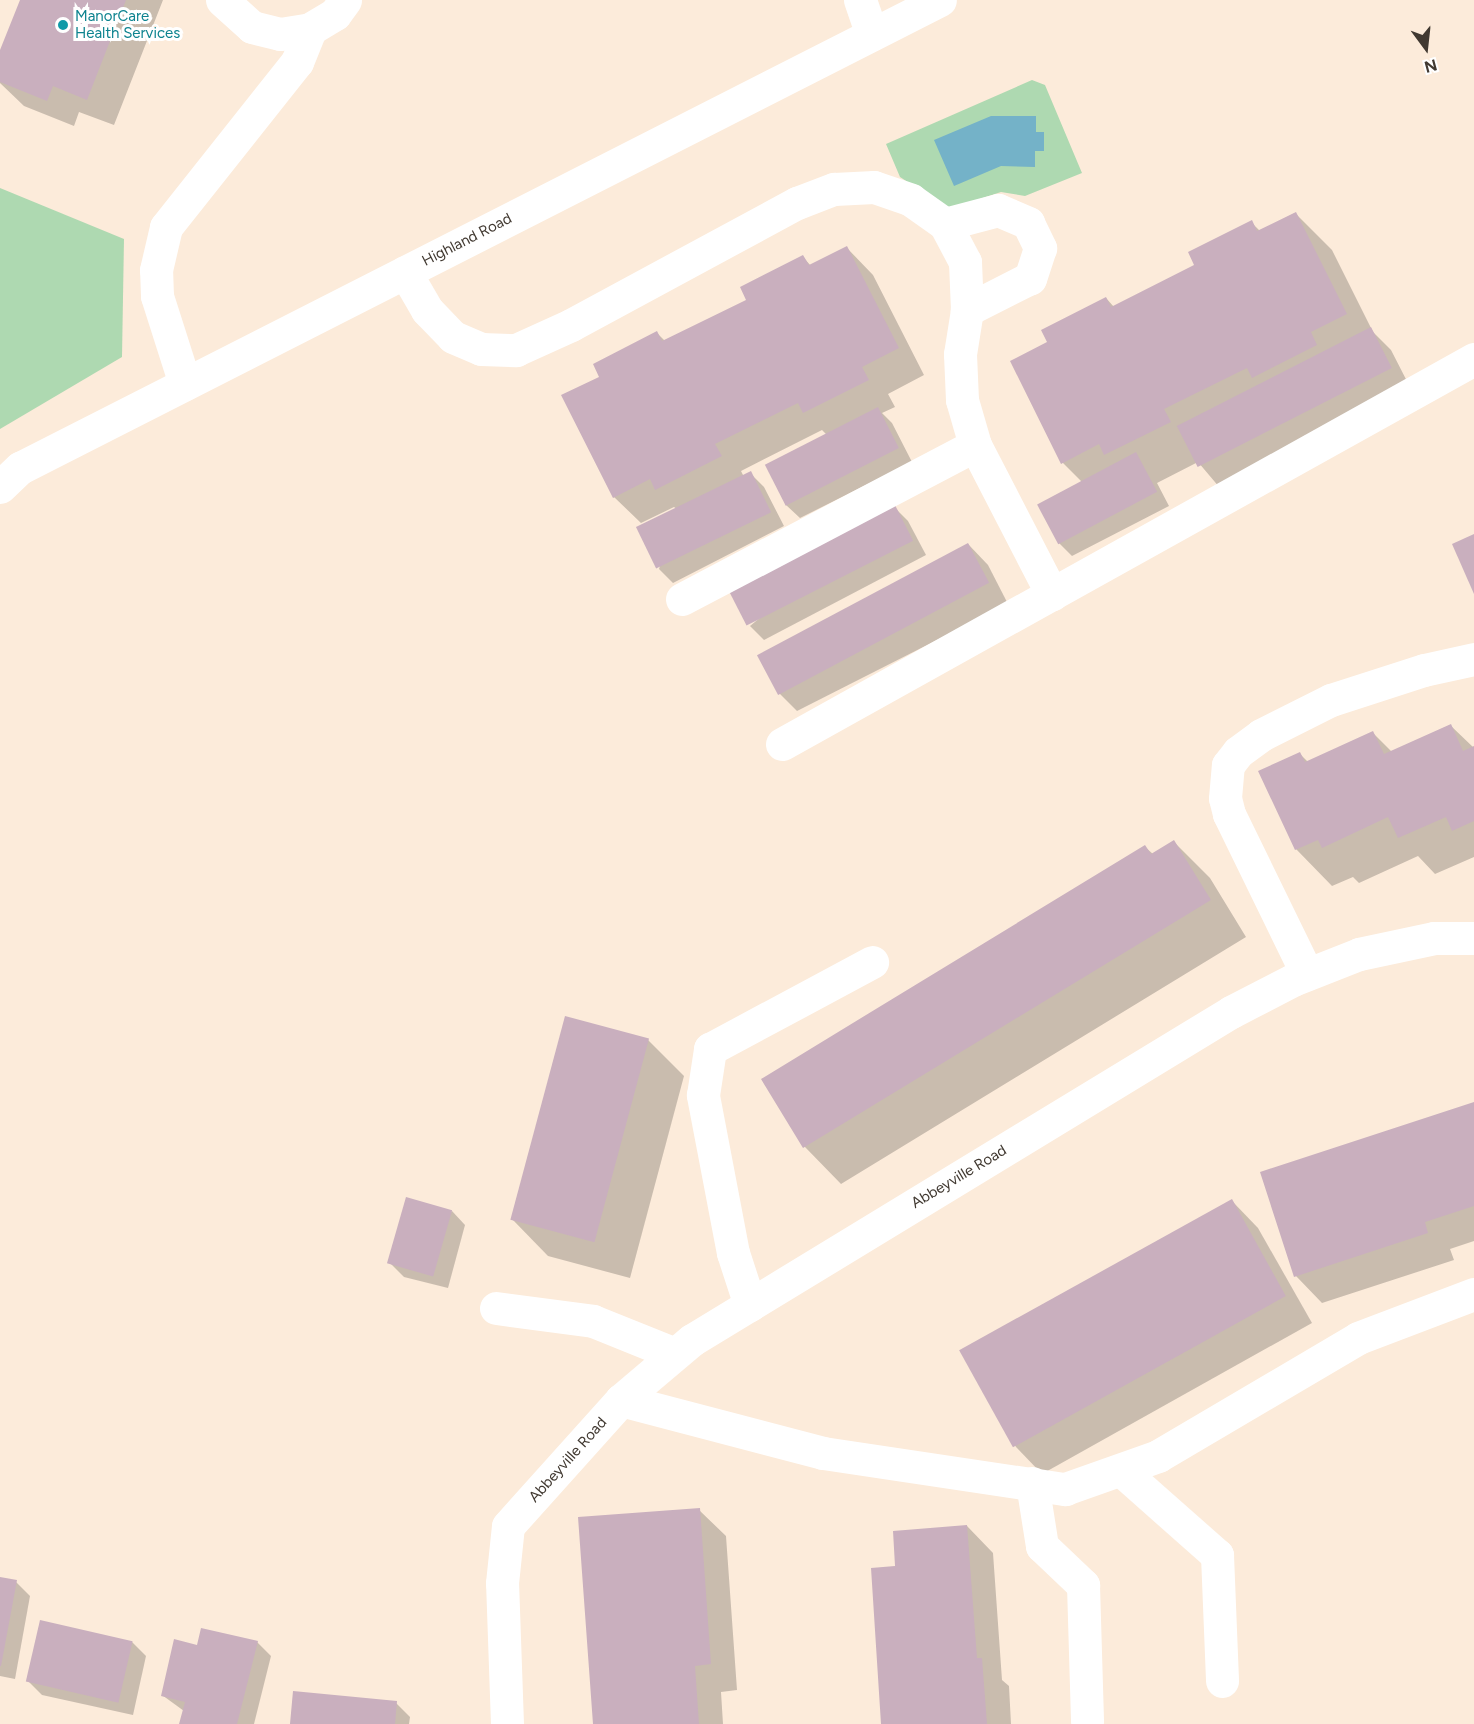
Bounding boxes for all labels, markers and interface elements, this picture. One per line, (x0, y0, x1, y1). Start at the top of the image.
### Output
place label: ManorCare Health Services (75, 7, 180, 42)
marker: ManorCare Health Services (56, 18, 70, 32)
north arrow (1396, 18, 1456, 78)
text: N (1422, 55, 1439, 77)
street label: Highland Road (419, 210, 515, 270)
street label: Abbeyville Road (908, 1141, 1010, 1213)
street label: Abbeyville Road (525, 1414, 611, 1506)

